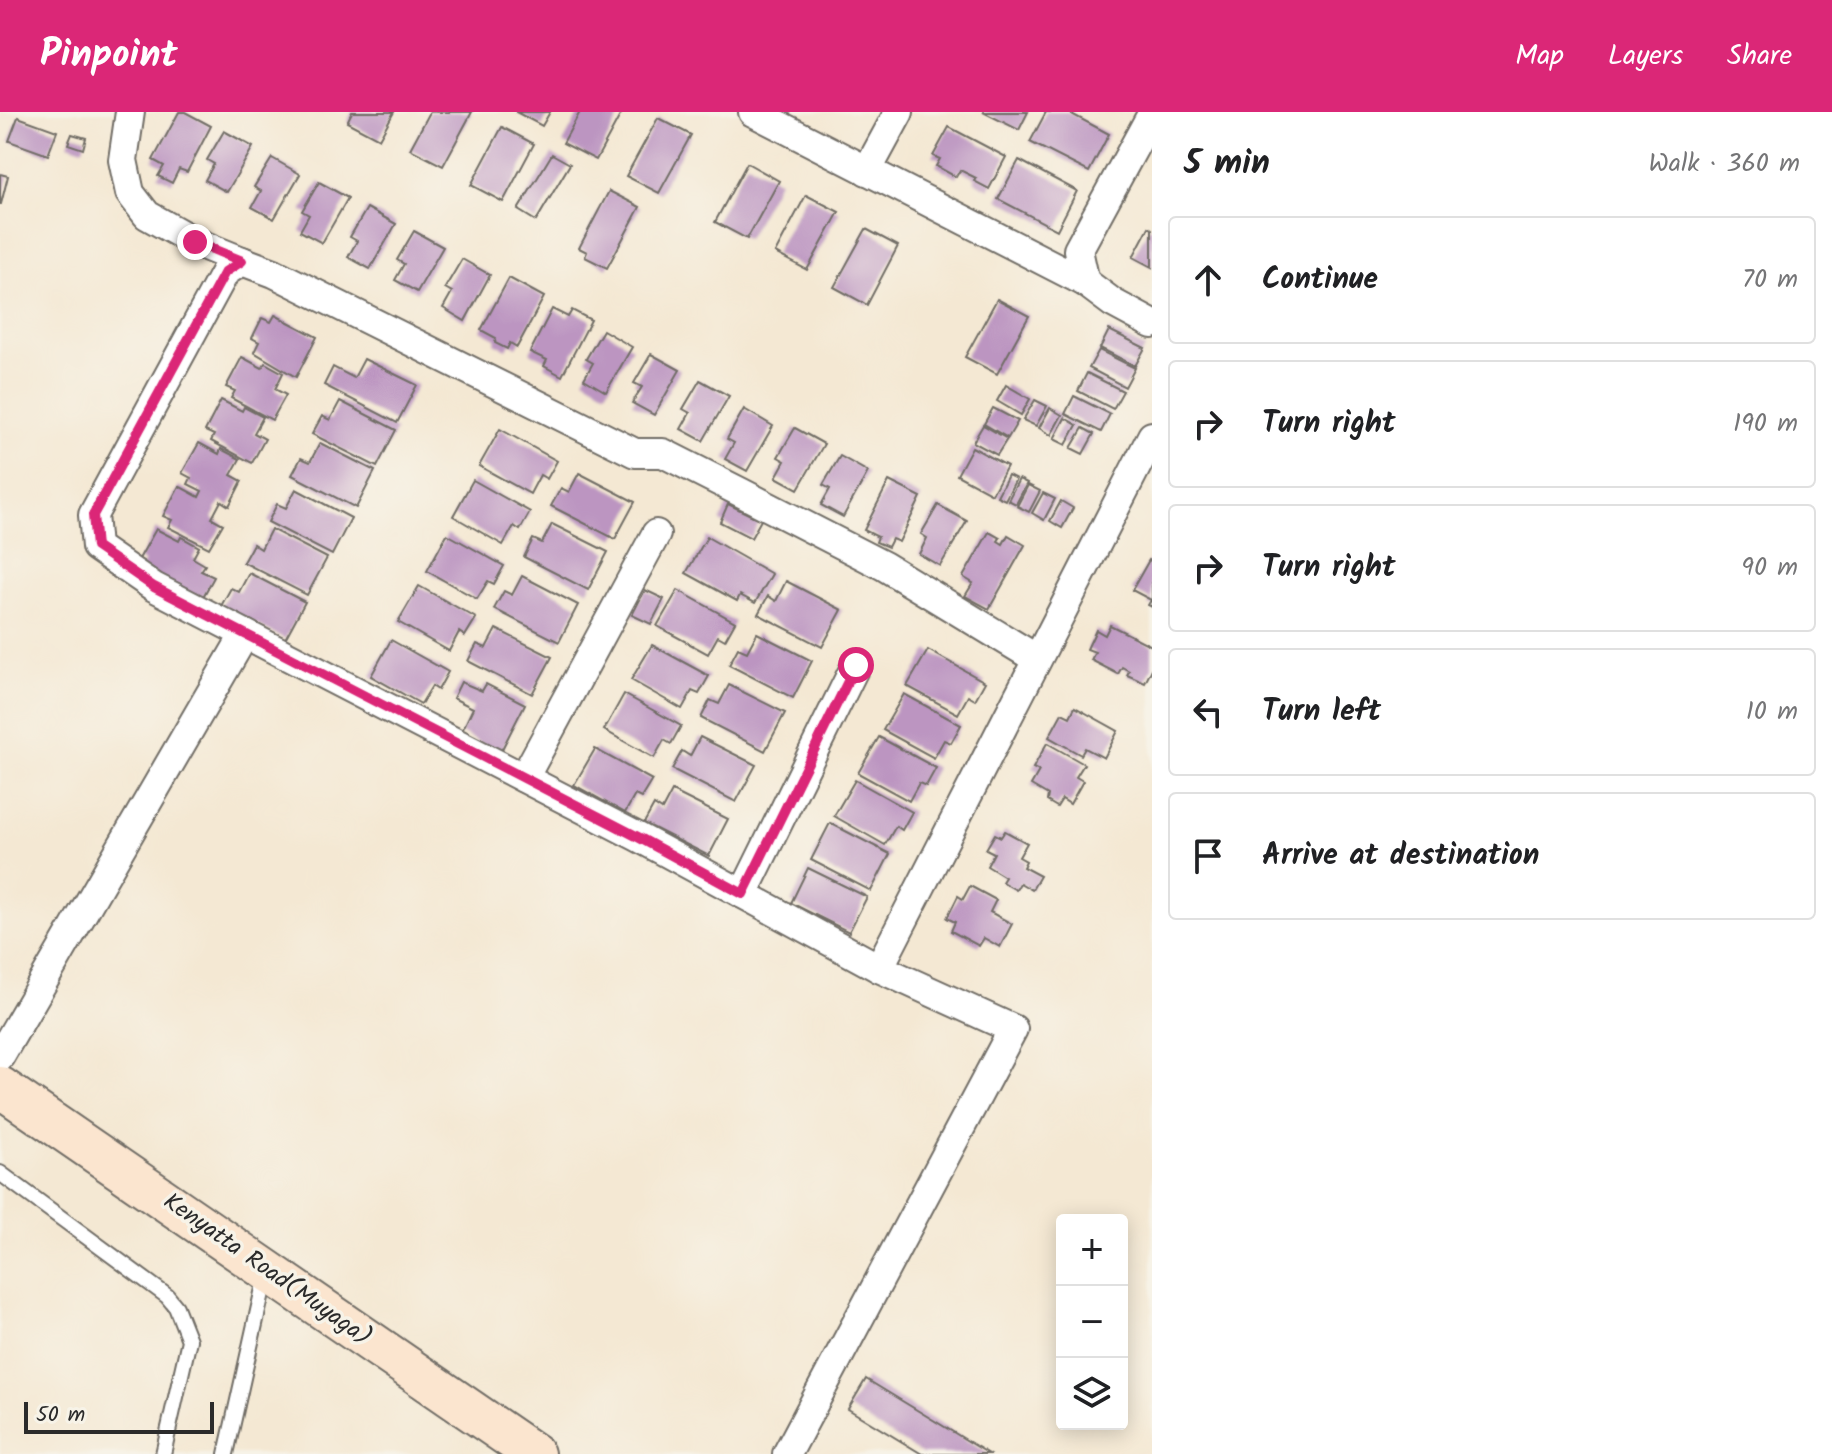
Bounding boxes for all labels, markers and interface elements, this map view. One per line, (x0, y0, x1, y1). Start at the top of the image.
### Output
text: Pinpoint (40, 26, 178, 86)
text: Map (1515, 34, 1564, 79)
text: Layers (1608, 34, 1683, 79)
text: Share (1727, 34, 1792, 79)
text: 5 min (1184, 137, 1270, 191)
text: Walk · 360 m (1648, 143, 1800, 185)
route end (177, 224, 213, 260)
text: Continue (1262, 256, 1378, 304)
icon: ahead (1186, 258, 1230, 302)
text: 70 m (1742, 259, 1798, 301)
text: Turn right (1262, 400, 1395, 448)
icon: right (1186, 402, 1230, 446)
text: 190 m (1733, 403, 1798, 445)
text: Turn right (1262, 544, 1395, 592)
icon: right (1186, 546, 1230, 590)
text: 90 m (1741, 547, 1798, 589)
route start (838, 647, 874, 683)
text: Turn left (1262, 688, 1381, 736)
icon: left (1186, 690, 1230, 734)
text: 10 m (1746, 691, 1798, 733)
text: Arrive at destination (1262, 832, 1539, 880)
icon: arrive (1186, 834, 1230, 878)
street label: Kenyatta Road(Muyaga) (155, 1183, 379, 1357)
map controls (1056, 1214, 1128, 1430)
button: + (1056, 1214, 1128, 1286)
button: − (1056, 1286, 1128, 1358)
button: layers (1056, 1358, 1128, 1430)
scale bar (24, 1398, 214, 1434)
text: 50 m (36, 1398, 85, 1433)

